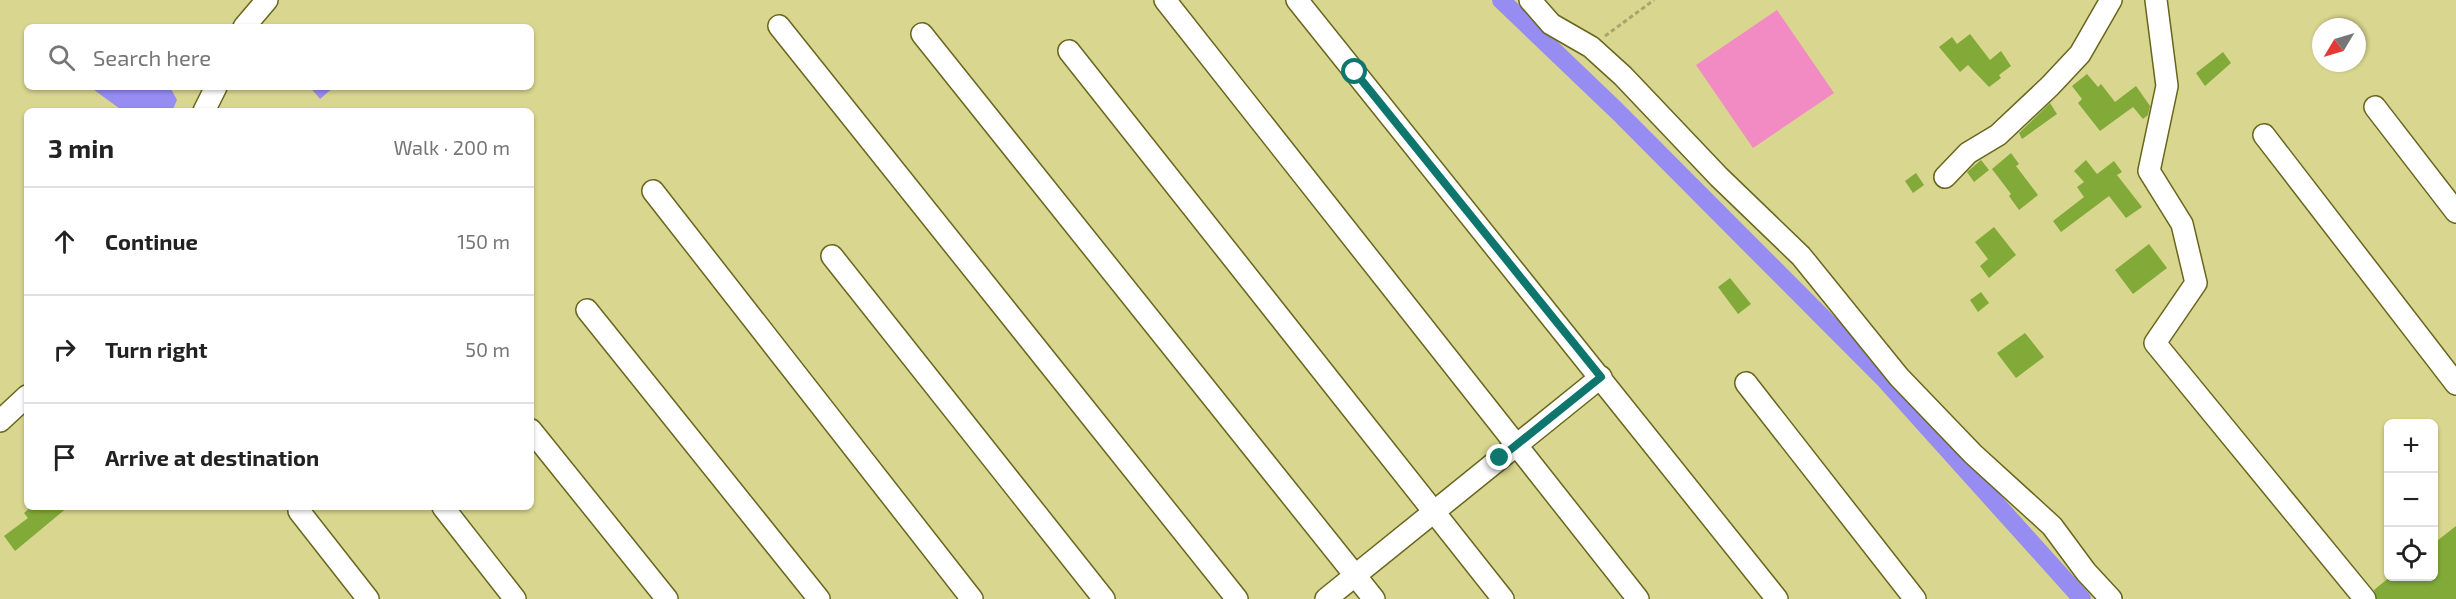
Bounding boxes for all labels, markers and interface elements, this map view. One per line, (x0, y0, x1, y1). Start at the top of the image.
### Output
north arrow (2312, 18, 2366, 72)
search box (24, 24, 534, 90)
icon: search (45, 41, 78, 74)
text: Search here (93, 44, 211, 70)
route start (1341, 58, 1367, 84)
text: 3 min (48, 132, 114, 163)
text: Walk · 200 m (393, 135, 510, 159)
icon: ahead (48, 225, 81, 258)
text: Continue (105, 228, 198, 254)
text: 150 m (457, 229, 510, 253)
icon: right (48, 333, 81, 366)
text: Turn right (105, 336, 207, 362)
text: 50 m (465, 337, 510, 361)
map controls (2384, 419, 2438, 581)
button: + (2384, 419, 2438, 473)
icon: arrive (48, 441, 81, 474)
text: Arrive at destination (105, 444, 319, 470)
route end (1486, 444, 1512, 470)
button: − (2384, 473, 2438, 527)
button: locate (2384, 527, 2438, 581)

